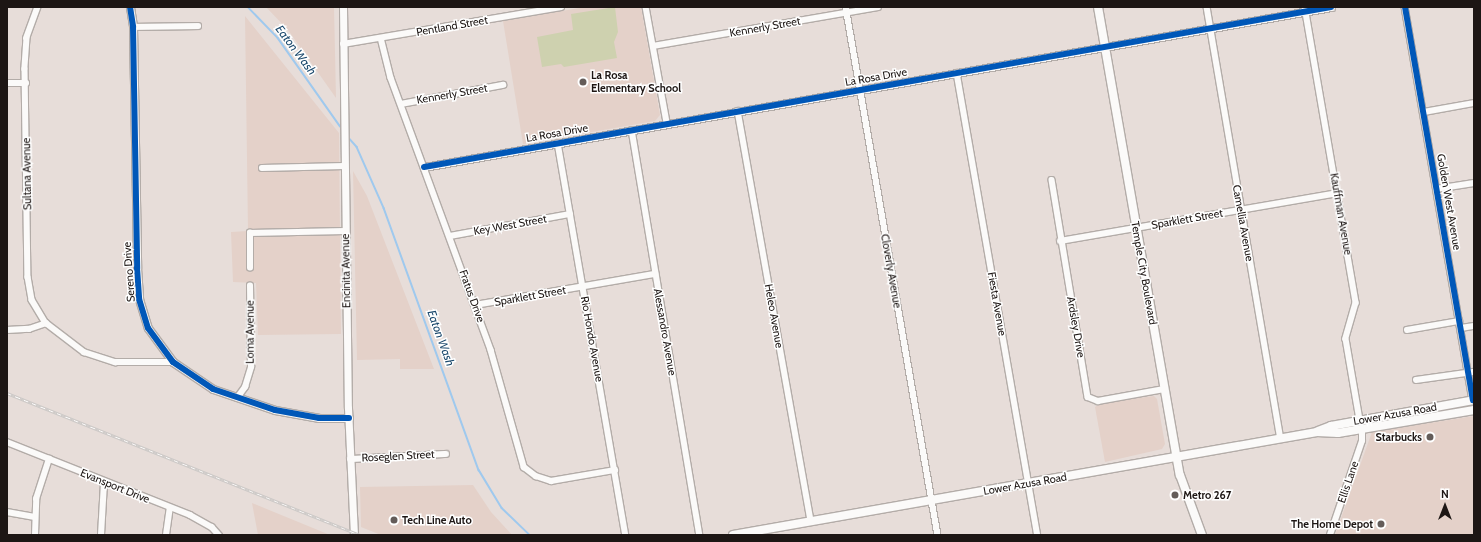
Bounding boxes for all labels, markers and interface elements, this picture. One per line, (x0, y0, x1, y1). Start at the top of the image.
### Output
street label: Pentland Street (415, 13, 489, 39)
street label: Kennerly Street (729, 14, 801, 40)
water label: Eaton Wash (273, 22, 319, 78)
street label: La Rosa Drive (844, 65, 908, 89)
place label: La Rosa Elementary School (591, 69, 681, 95)
marker: La Rosa Elementary School (578, 77, 588, 87)
street label: Kennerly Street (416, 81, 488, 107)
street label: La Rosa Drive (525, 121, 589, 145)
street label: Sultana Avenue (20, 138, 34, 210)
street label: Golden West Avenue (1434, 153, 1464, 251)
street label: Kauffman Avenue (1327, 172, 1355, 256)
street label: Camellia Avenue (1230, 184, 1256, 262)
street label: Sparklett Street (1150, 206, 1224, 232)
street label: Key West Street (472, 212, 548, 238)
street label: Temple City Boulevard (1128, 220, 1160, 326)
street label: Cloverly Avenue (878, 233, 904, 309)
street label: Encinita Avenue (339, 234, 353, 308)
street label: Sereno Drive (120, 241, 138, 303)
street label: Fratus Drive (456, 268, 488, 324)
street label: Fiesta Avenue (985, 271, 1009, 337)
street label: Sparklett Street (493, 283, 567, 309)
street label: Heleo Avenue (762, 283, 786, 349)
street label: Alessandro Avenue (651, 287, 679, 377)
street label: Rio Hondo Avenue (578, 295, 606, 383)
street label: Ardsley Drive (1064, 296, 1088, 358)
street label: Loma Avenue (243, 300, 257, 364)
water label: Eaton Wash (424, 308, 458, 368)
street label: Lower Azusa Road (1352, 400, 1438, 428)
place label: Starbucks (1376, 430, 1422, 444)
marker: Starbucks (1425, 432, 1435, 442)
street label: Roseglen Street (361, 447, 435, 465)
street label: Ellis Lane (1335, 459, 1361, 505)
street label: Evansport Drive (78, 466, 152, 506)
street label: Lower Azusa Road (982, 470, 1068, 498)
north arrow (1425, 486, 1465, 526)
text: N (1441, 487, 1449, 501)
place label: Metro 267 (1183, 488, 1231, 502)
marker: Metro 267 (1170, 490, 1180, 500)
place label: Tech Line Auto (402, 513, 472, 527)
marker: Tech Line Auto (389, 515, 399, 525)
place label: The Home Depot (1291, 517, 1373, 531)
marker: The Home Depot (1376, 519, 1386, 529)

